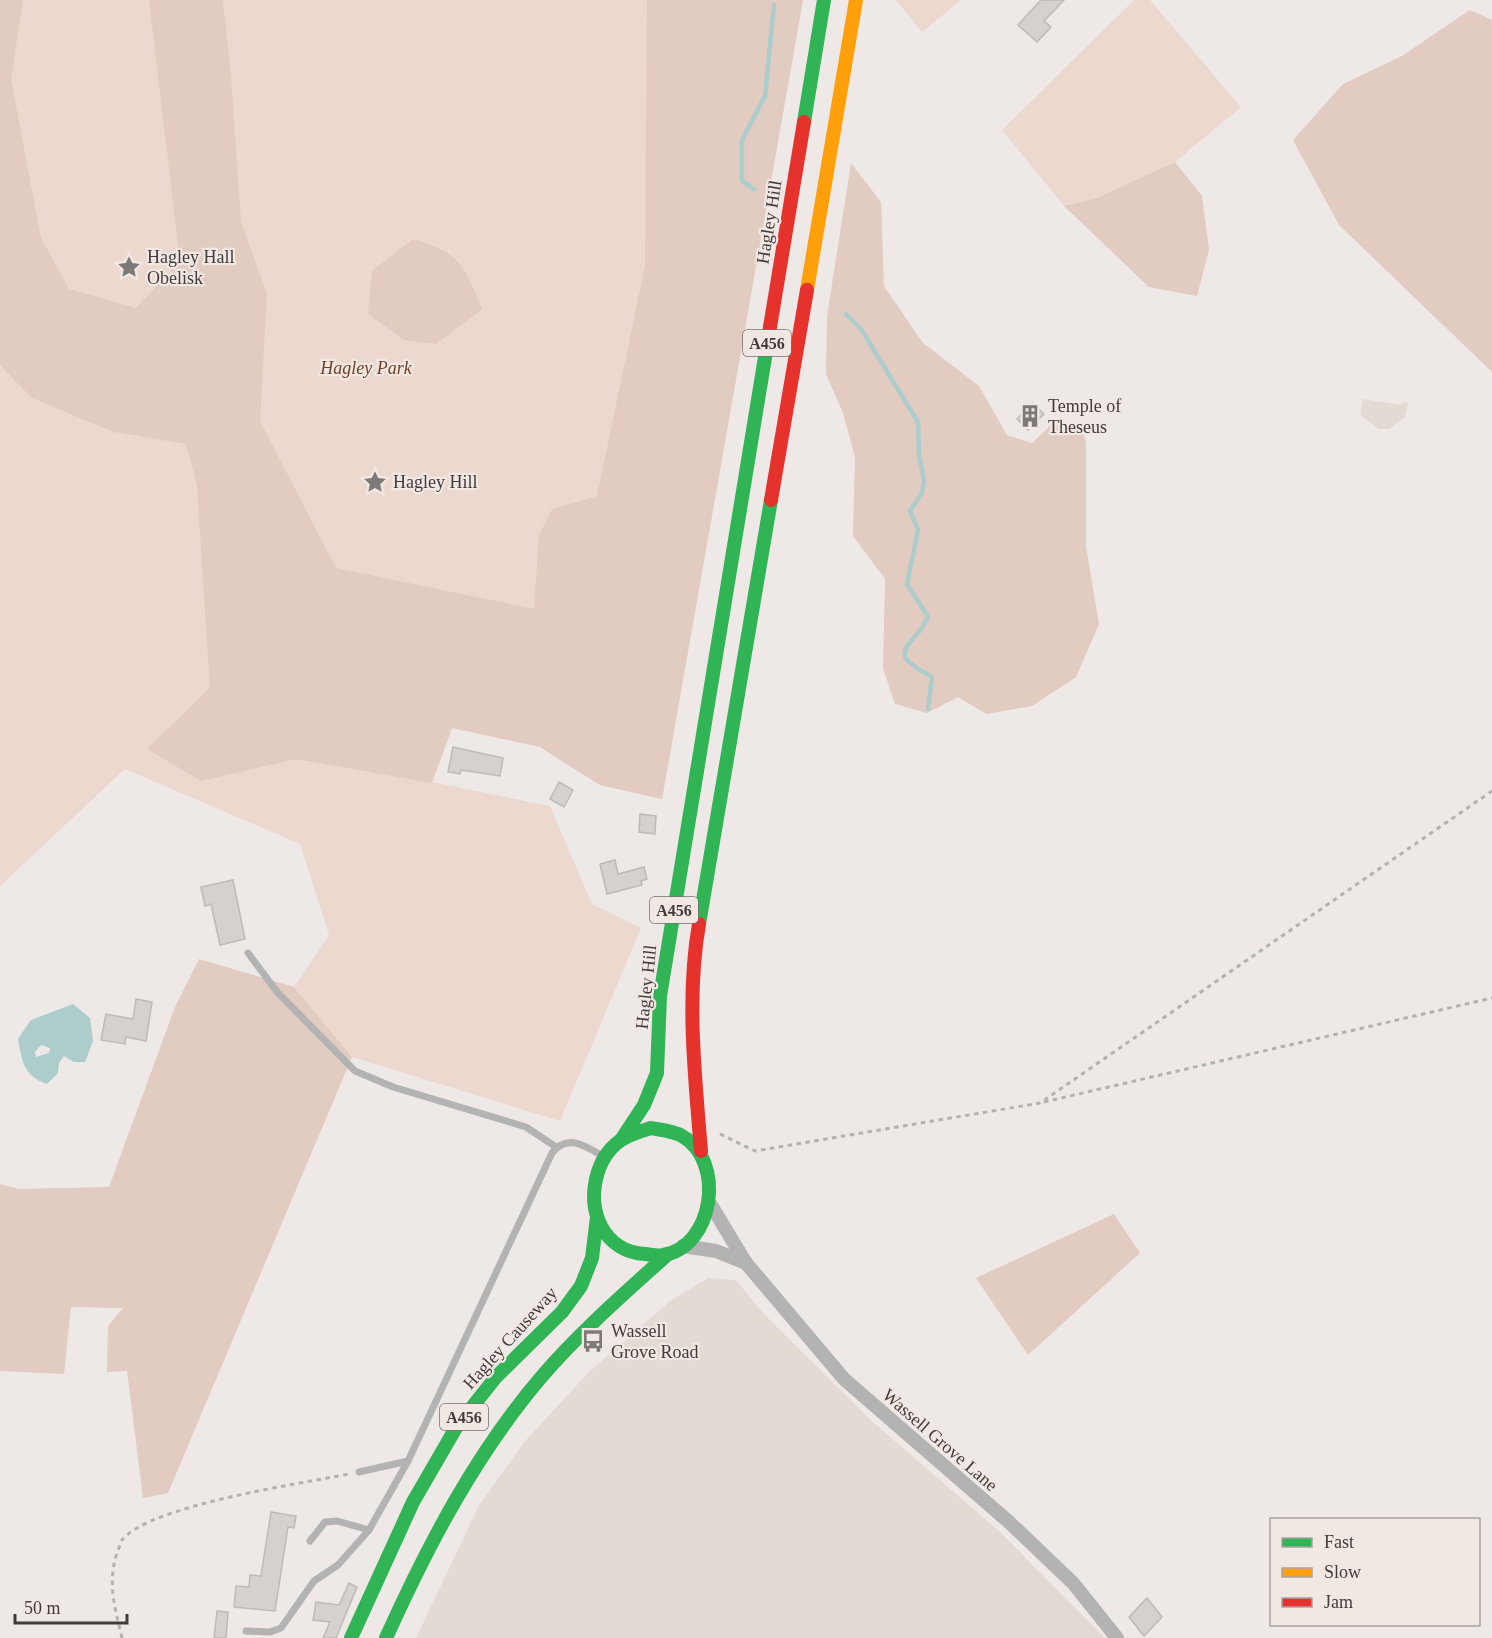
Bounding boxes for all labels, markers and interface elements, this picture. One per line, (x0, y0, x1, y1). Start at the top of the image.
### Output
street label: Hagley Hill (753, 179, 785, 265)
place label: Hagley Hall Obelisk (147, 247, 234, 288)
place icon: Hagley Hall Obelisk (116, 254, 142, 280)
road number: A456 (743, 330, 791, 356)
park label: Hagley Park (319, 358, 413, 378)
place label: Temple of Theseus (1048, 396, 1121, 437)
building icon: Temple of Theseus (1017, 403, 1043, 429)
place icon: Hagley Hill (362, 469, 388, 495)
place label: Hagley Hill (393, 472, 477, 492)
road number: A456 (650, 897, 698, 923)
street label: Hagley Hill (632, 944, 660, 1030)
street label: Hagley Causeway (459, 1283, 561, 1393)
place label: Wassell Grove Road (611, 1321, 698, 1362)
bus stop icon: Wassell Grove Road (580, 1328, 606, 1354)
street label: Wassell Grove Lane (879, 1385, 1001, 1495)
road number: A456 (440, 1404, 488, 1430)
legend (1270, 1518, 1480, 1626)
text: Fast (1324, 1532, 1354, 1552)
text: Slow (1324, 1562, 1361, 1582)
scale bar (15, 1587, 128, 1625)
text: Jam (1324, 1592, 1353, 1612)
text: 50 m (24, 1598, 61, 1618)

